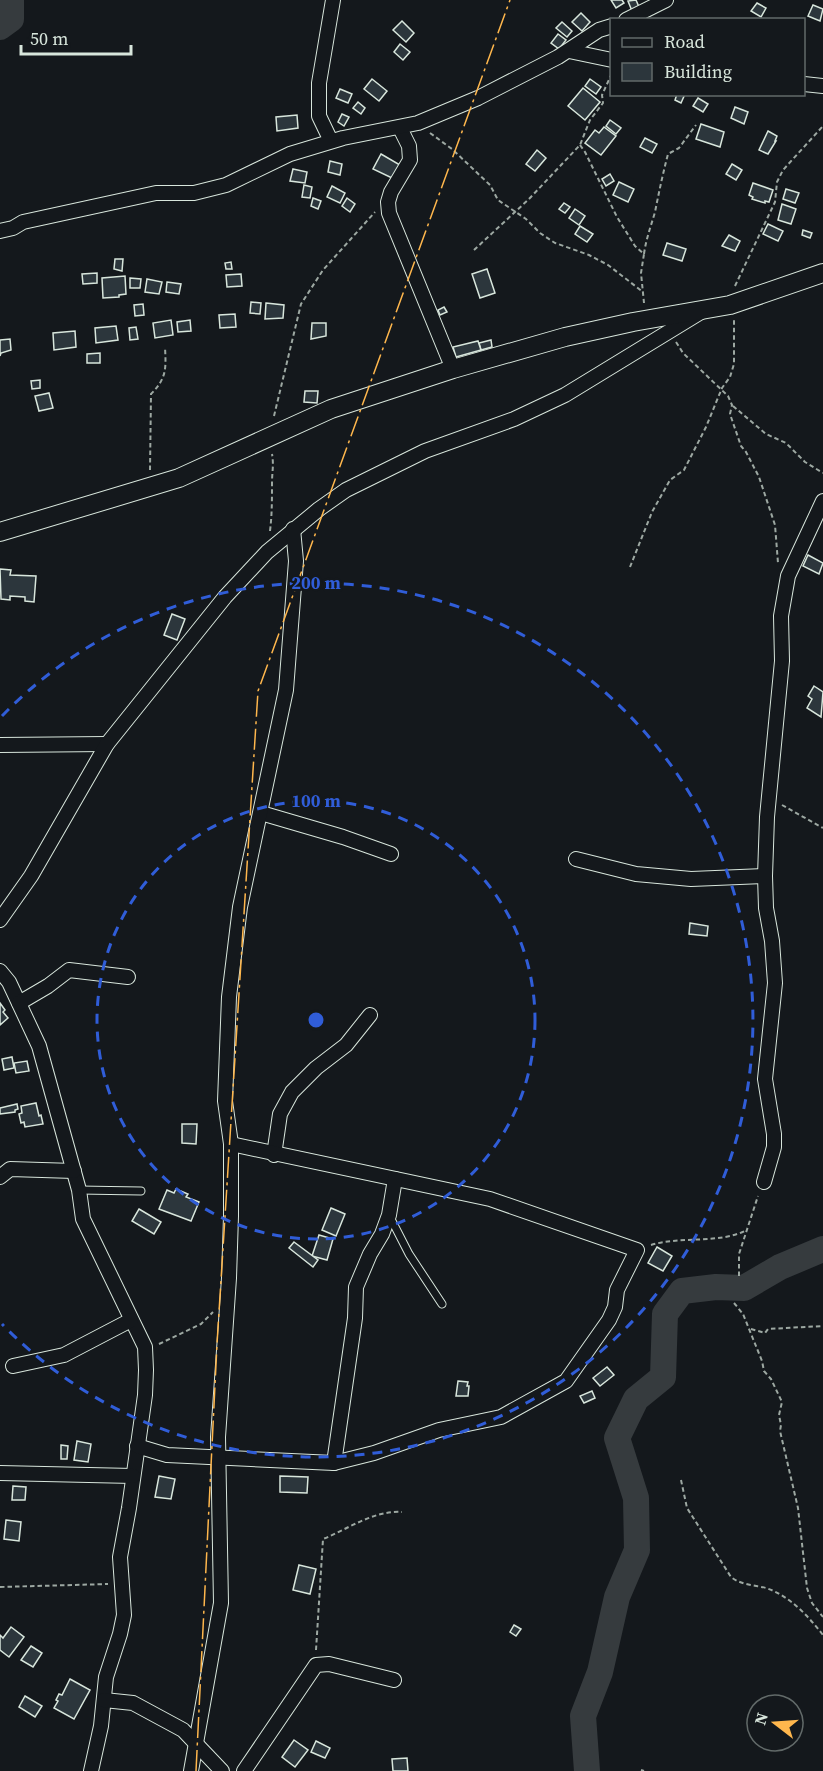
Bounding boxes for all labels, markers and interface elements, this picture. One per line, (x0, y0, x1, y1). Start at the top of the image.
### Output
scale bar (21, 18, 130, 56)
legend (610, 18, 805, 96)
text: 50 m (30, 26, 68, 51)
text: Road (664, 29, 705, 54)
text: Building (664, 59, 732, 84)
text: 200 m (291, 570, 341, 595)
text: 100 m (291, 788, 341, 813)
centre of rings (306, 1010, 326, 1030)
north arrow (745, 1693, 805, 1753)
text: N (748, 1709, 773, 1727)

